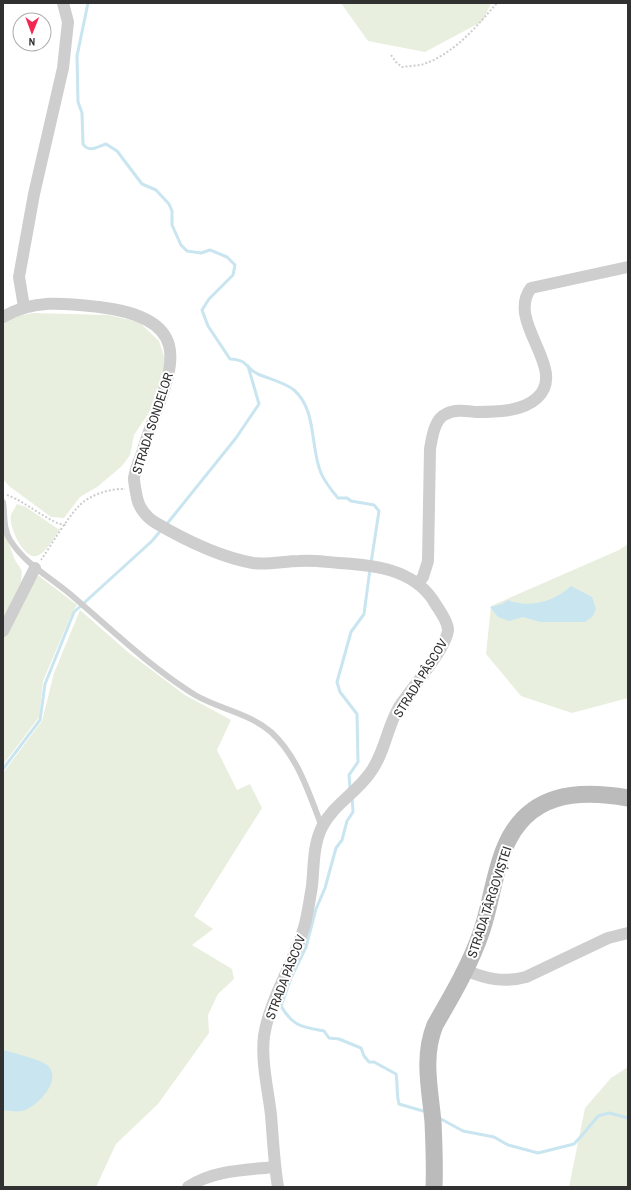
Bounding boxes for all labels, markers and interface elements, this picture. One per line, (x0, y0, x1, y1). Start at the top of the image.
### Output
north arrow (12, 12, 52, 52)
text: N (28, 35, 35, 49)
street label: STRADA SONDELOR (128, 370, 177, 476)
street label: STRADA PÂSCOV (390, 636, 451, 721)
street label: STRADA TÂRGOVIȘTEI (463, 844, 516, 960)
street label: STRADA PÂSCOV (262, 932, 309, 1022)

